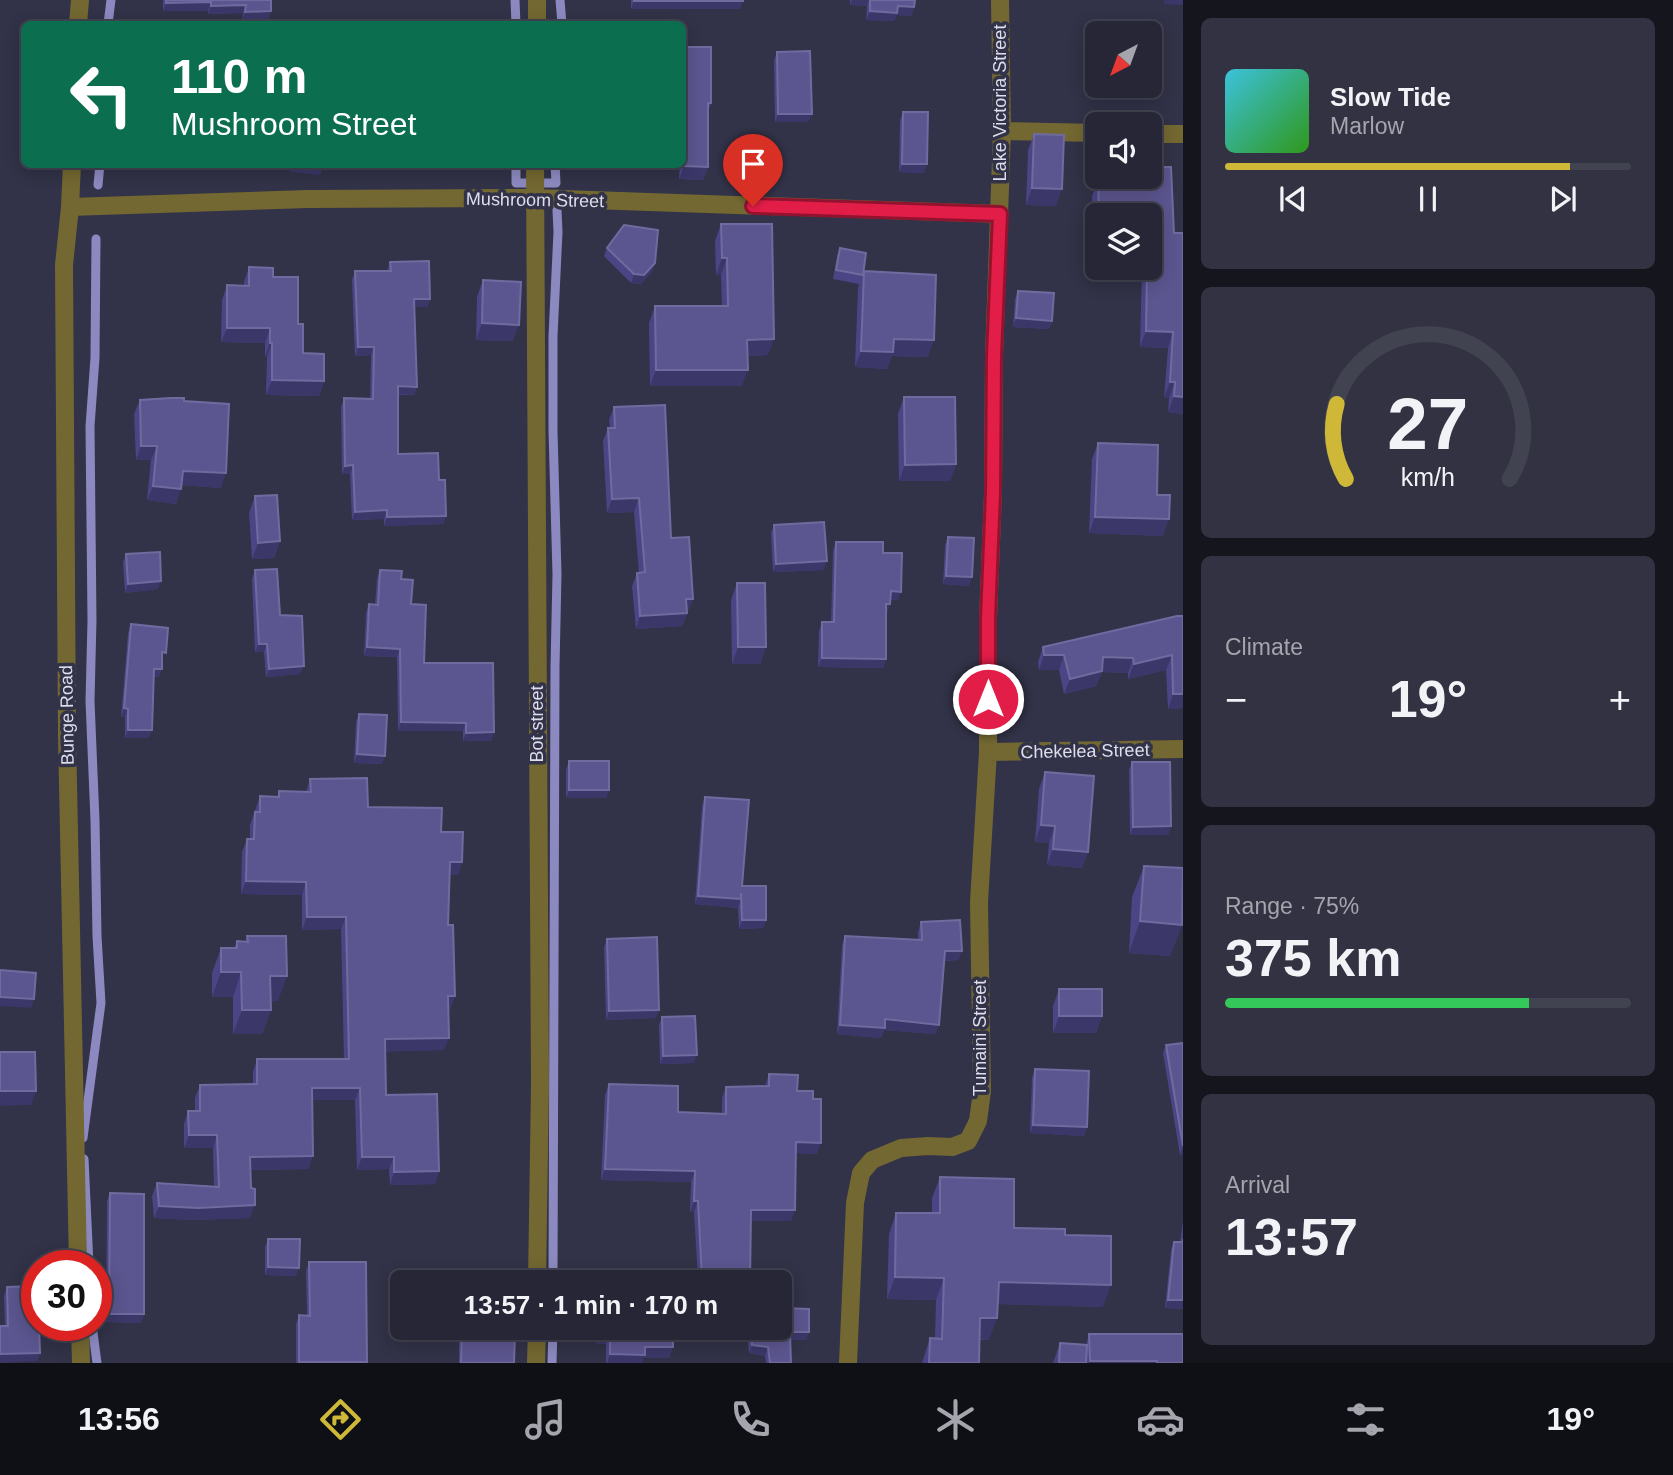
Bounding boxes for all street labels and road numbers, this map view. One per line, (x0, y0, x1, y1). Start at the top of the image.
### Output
street label: Lake Victoria Street (990, 25, 1010, 181)
street label: Mushroom Street (466, 189, 604, 211)
street label: Bunge Road (56, 665, 78, 765)
street label: Bot street (527, 685, 547, 763)
street label: Chekelea Street (1020, 740, 1150, 762)
street label: Tumaini Street (970, 980, 990, 1096)

